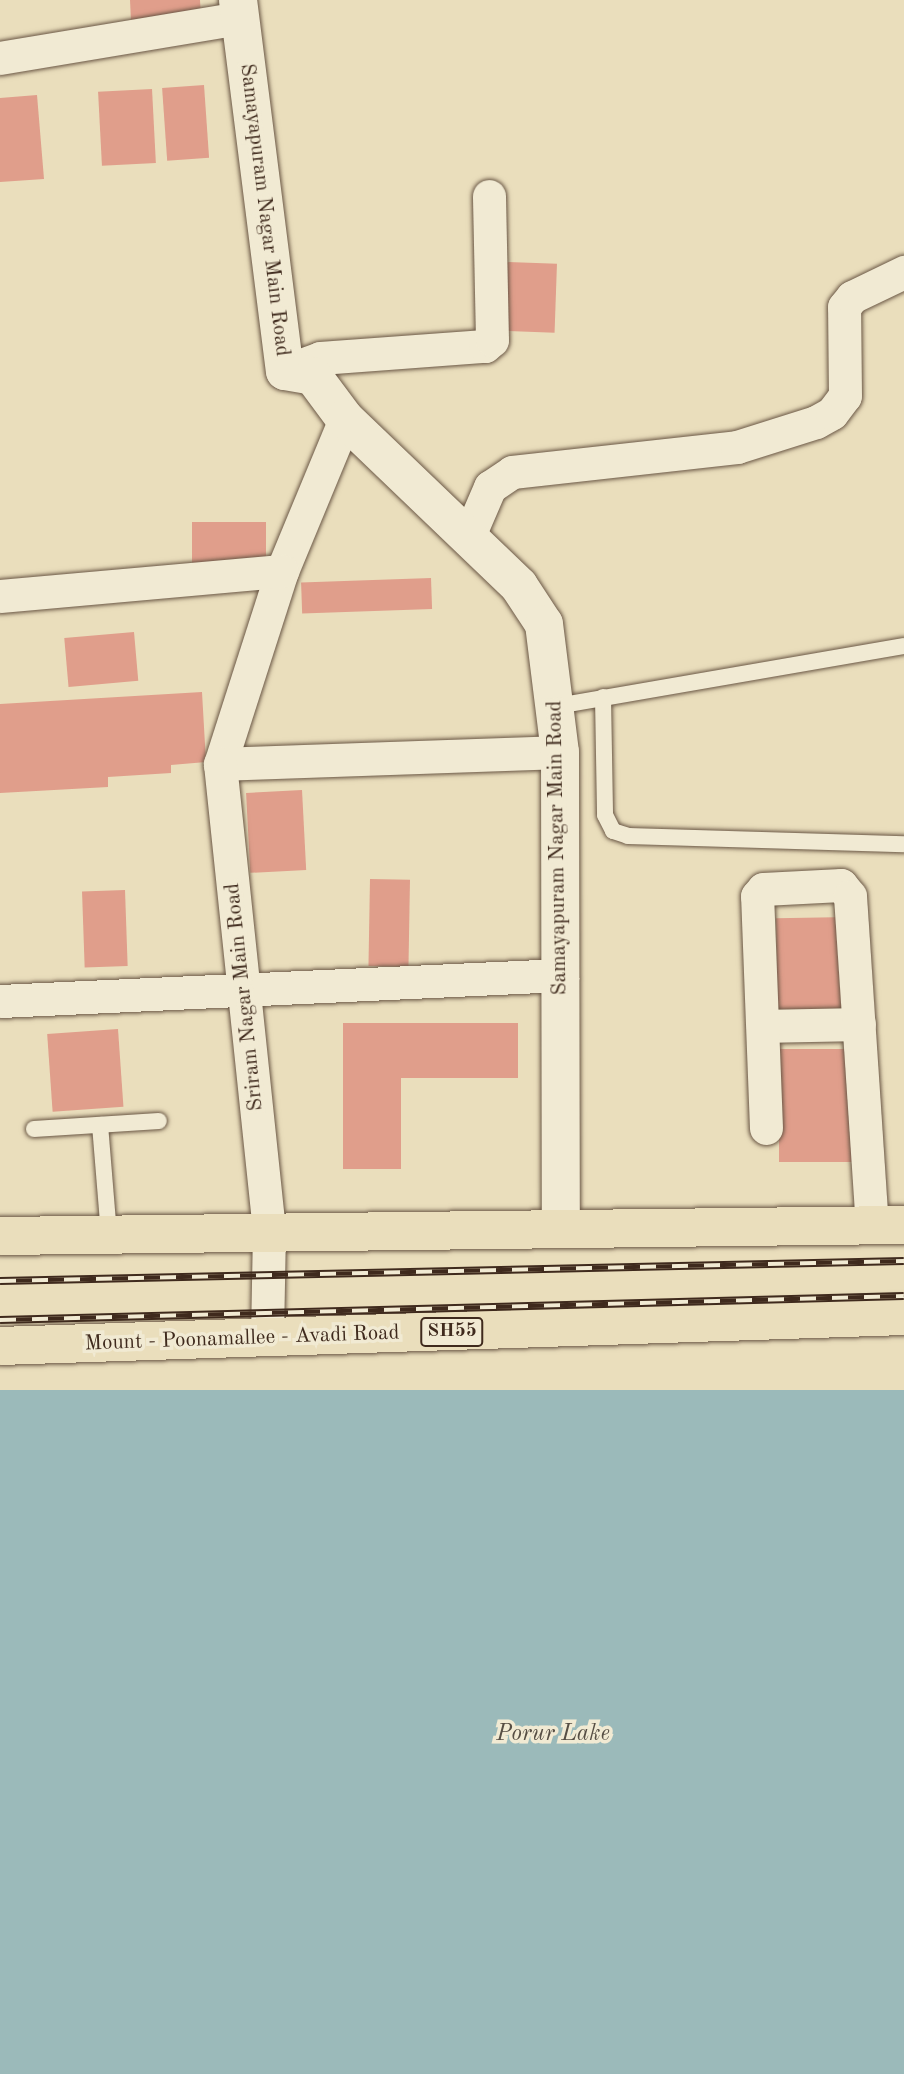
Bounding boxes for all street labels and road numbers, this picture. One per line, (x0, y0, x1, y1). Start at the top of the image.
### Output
street label: Samayapuram Nagar Main Road (234, 62, 294, 358)
street label: Samayapuram Nagar Main Road (543, 700, 573, 996)
street label: Sriram Nagar Main Road (220, 882, 270, 1112)
road number: SH55 (419, 1316, 485, 1348)
street label: Mount - Poonamallee - Avadi Road (84, 1321, 400, 1357)

